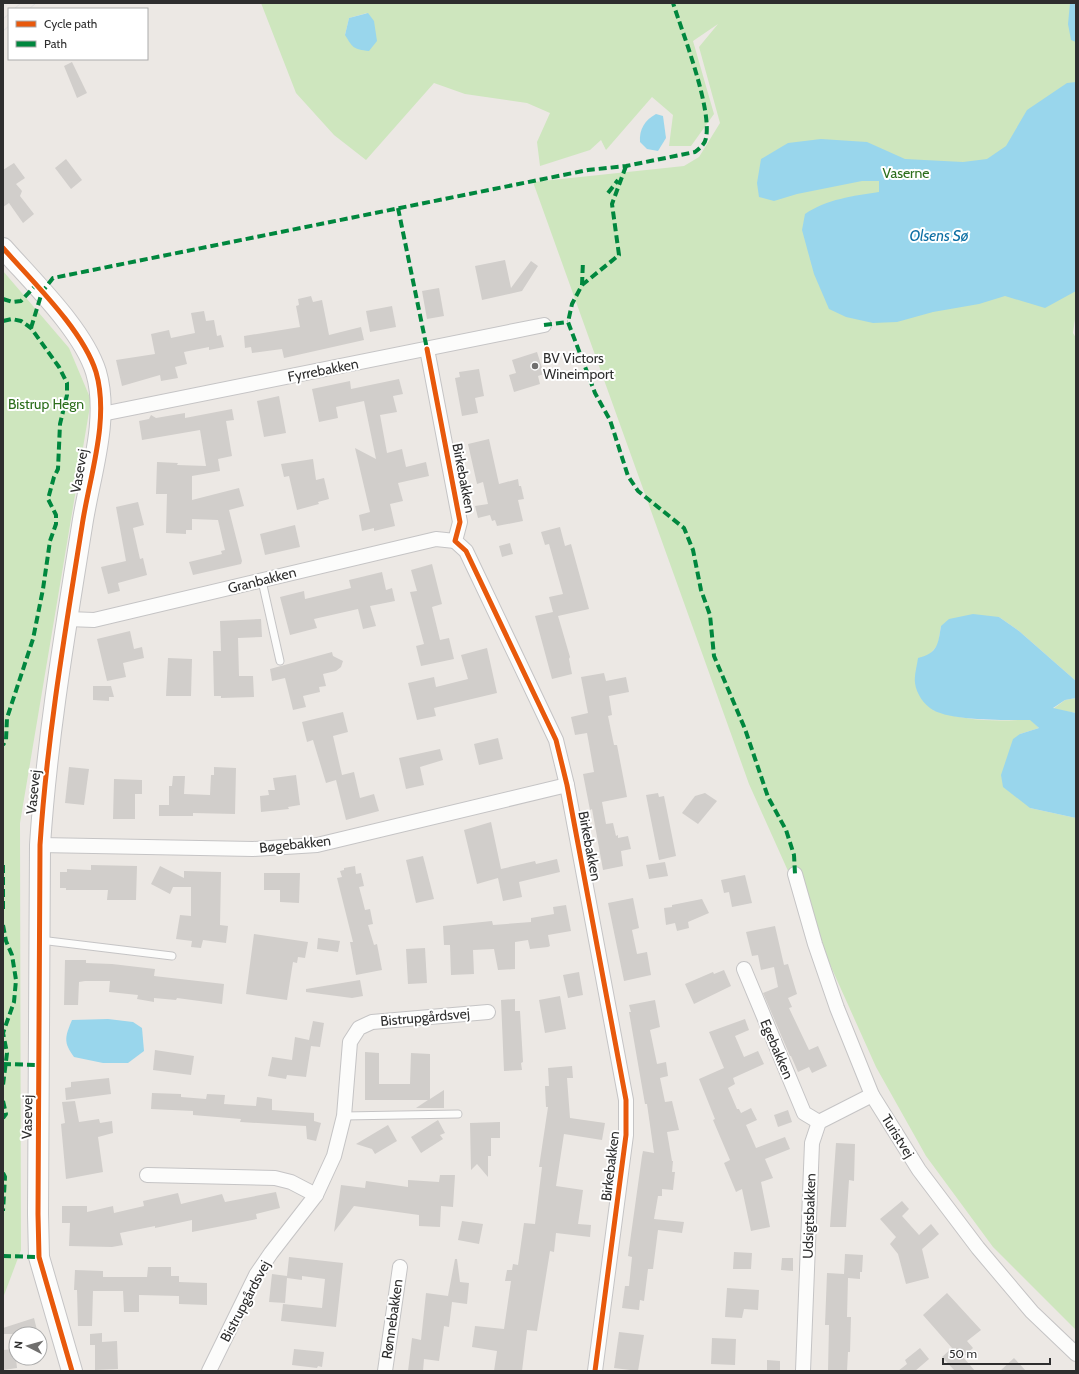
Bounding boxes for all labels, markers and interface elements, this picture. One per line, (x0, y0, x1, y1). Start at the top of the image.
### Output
legend (8, 8, 148, 60)
text: Cycle path (44, 16, 97, 31)
text: Path (44, 36, 67, 51)
park label: Vaserne (882, 164, 930, 182)
water label: Olsens Sø (909, 227, 969, 245)
place label: BV Victors Wineimport (543, 349, 614, 383)
street label: Fyrrebakken (286, 354, 360, 386)
marker: BV Victors Wineimport (530, 361, 540, 371)
park label: Bistrup Hegn (8, 395, 84, 413)
street label: Birkebakken (448, 442, 480, 514)
street label: Vasevej (66, 447, 92, 494)
street label: Granbakken (226, 563, 298, 597)
street label: Vasevej (22, 769, 44, 815)
street label: Birkebakken (574, 810, 606, 882)
street label: Bøgebakken (258, 831, 332, 857)
street label: Bistrupgårdsvej (380, 1004, 470, 1030)
street label: Egebakken (756, 1016, 798, 1082)
street label: Vasevej (18, 1095, 36, 1139)
street label: Turistvej (878, 1111, 918, 1161)
street label: Birkebakken (597, 1130, 623, 1202)
street label: Udsigtsbakken (799, 1173, 819, 1259)
street label: Bistrupgårdsvej (216, 1257, 274, 1345)
street label: Rønnebakken (377, 1278, 407, 1360)
north arrow (8, 1326, 48, 1366)
text: N (11, 1340, 25, 1350)
scale bar (943, 1340, 1050, 1366)
text: 50 m (949, 1346, 977, 1361)

